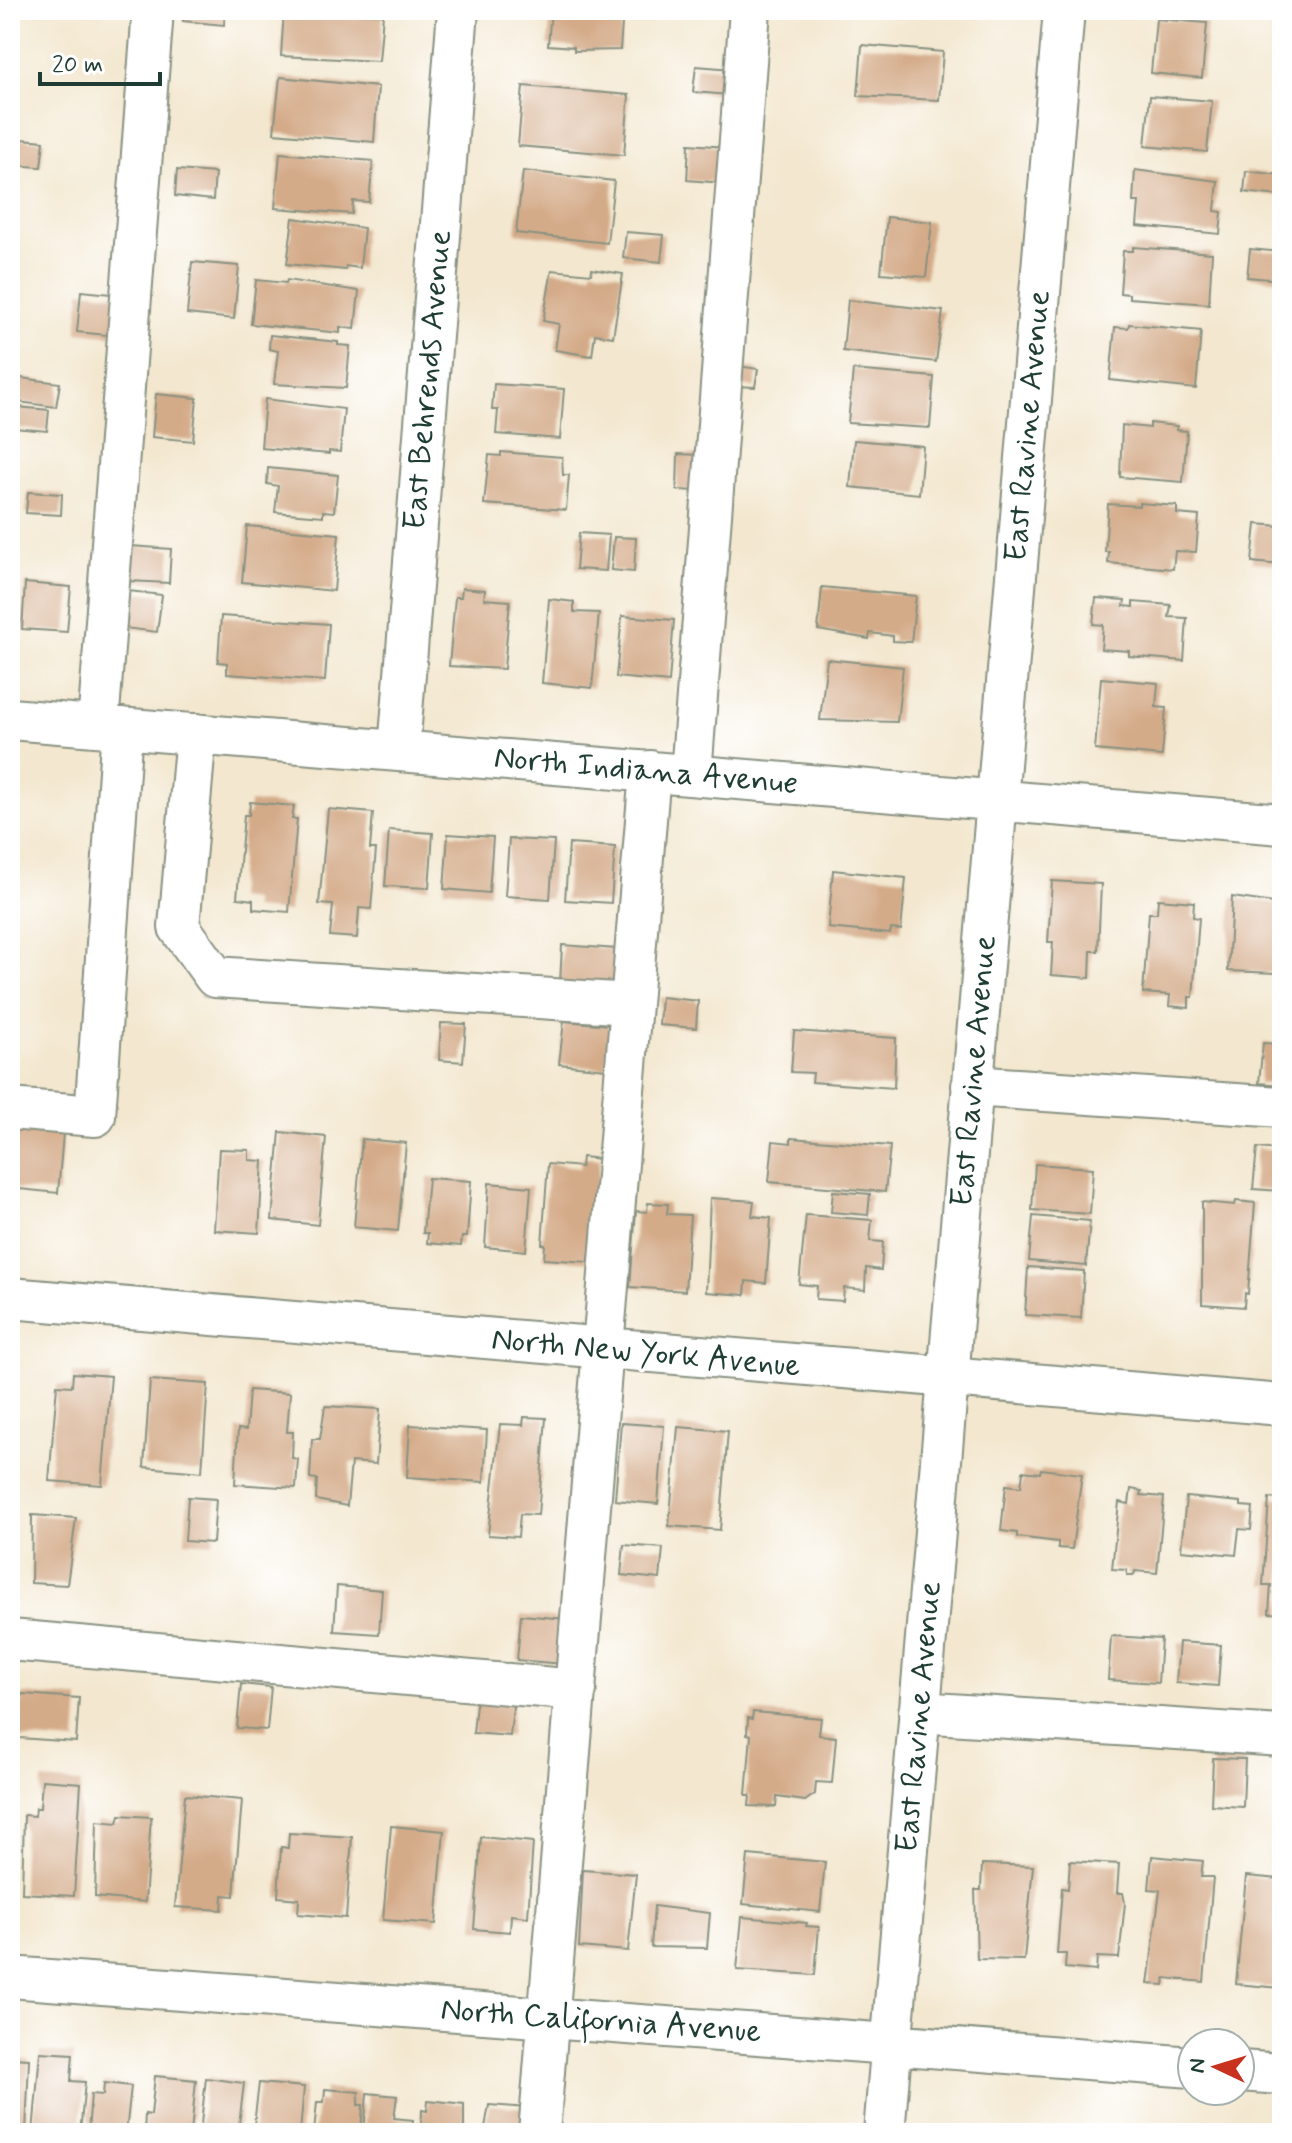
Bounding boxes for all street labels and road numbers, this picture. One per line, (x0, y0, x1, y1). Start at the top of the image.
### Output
street label: East Behrends Avenue (394, 228, 462, 532)
street label: East Ravine Avenue (995, 289, 1061, 563)
street label: North Indiana Avenue (492, 737, 800, 805)
street label: East Ravine Avenue (941, 934, 1007, 1208)
street label: North New York Avenue (490, 1319, 802, 1387)
street label: East Ravine Avenue (886, 1580, 952, 1854)
street label: North California Avenue (439, 1989, 763, 2055)

